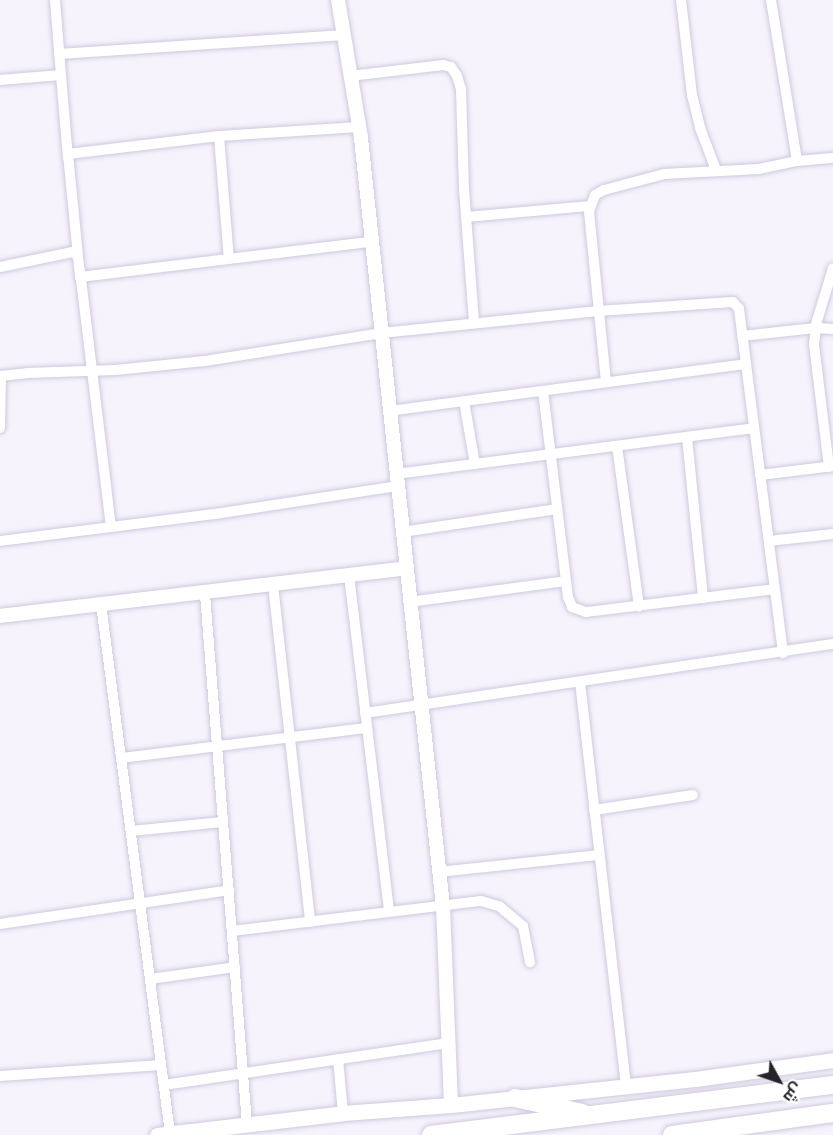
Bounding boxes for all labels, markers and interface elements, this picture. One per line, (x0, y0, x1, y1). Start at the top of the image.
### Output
north arrow (749, 1051, 809, 1111)
text: ش (779, 1079, 807, 1107)

